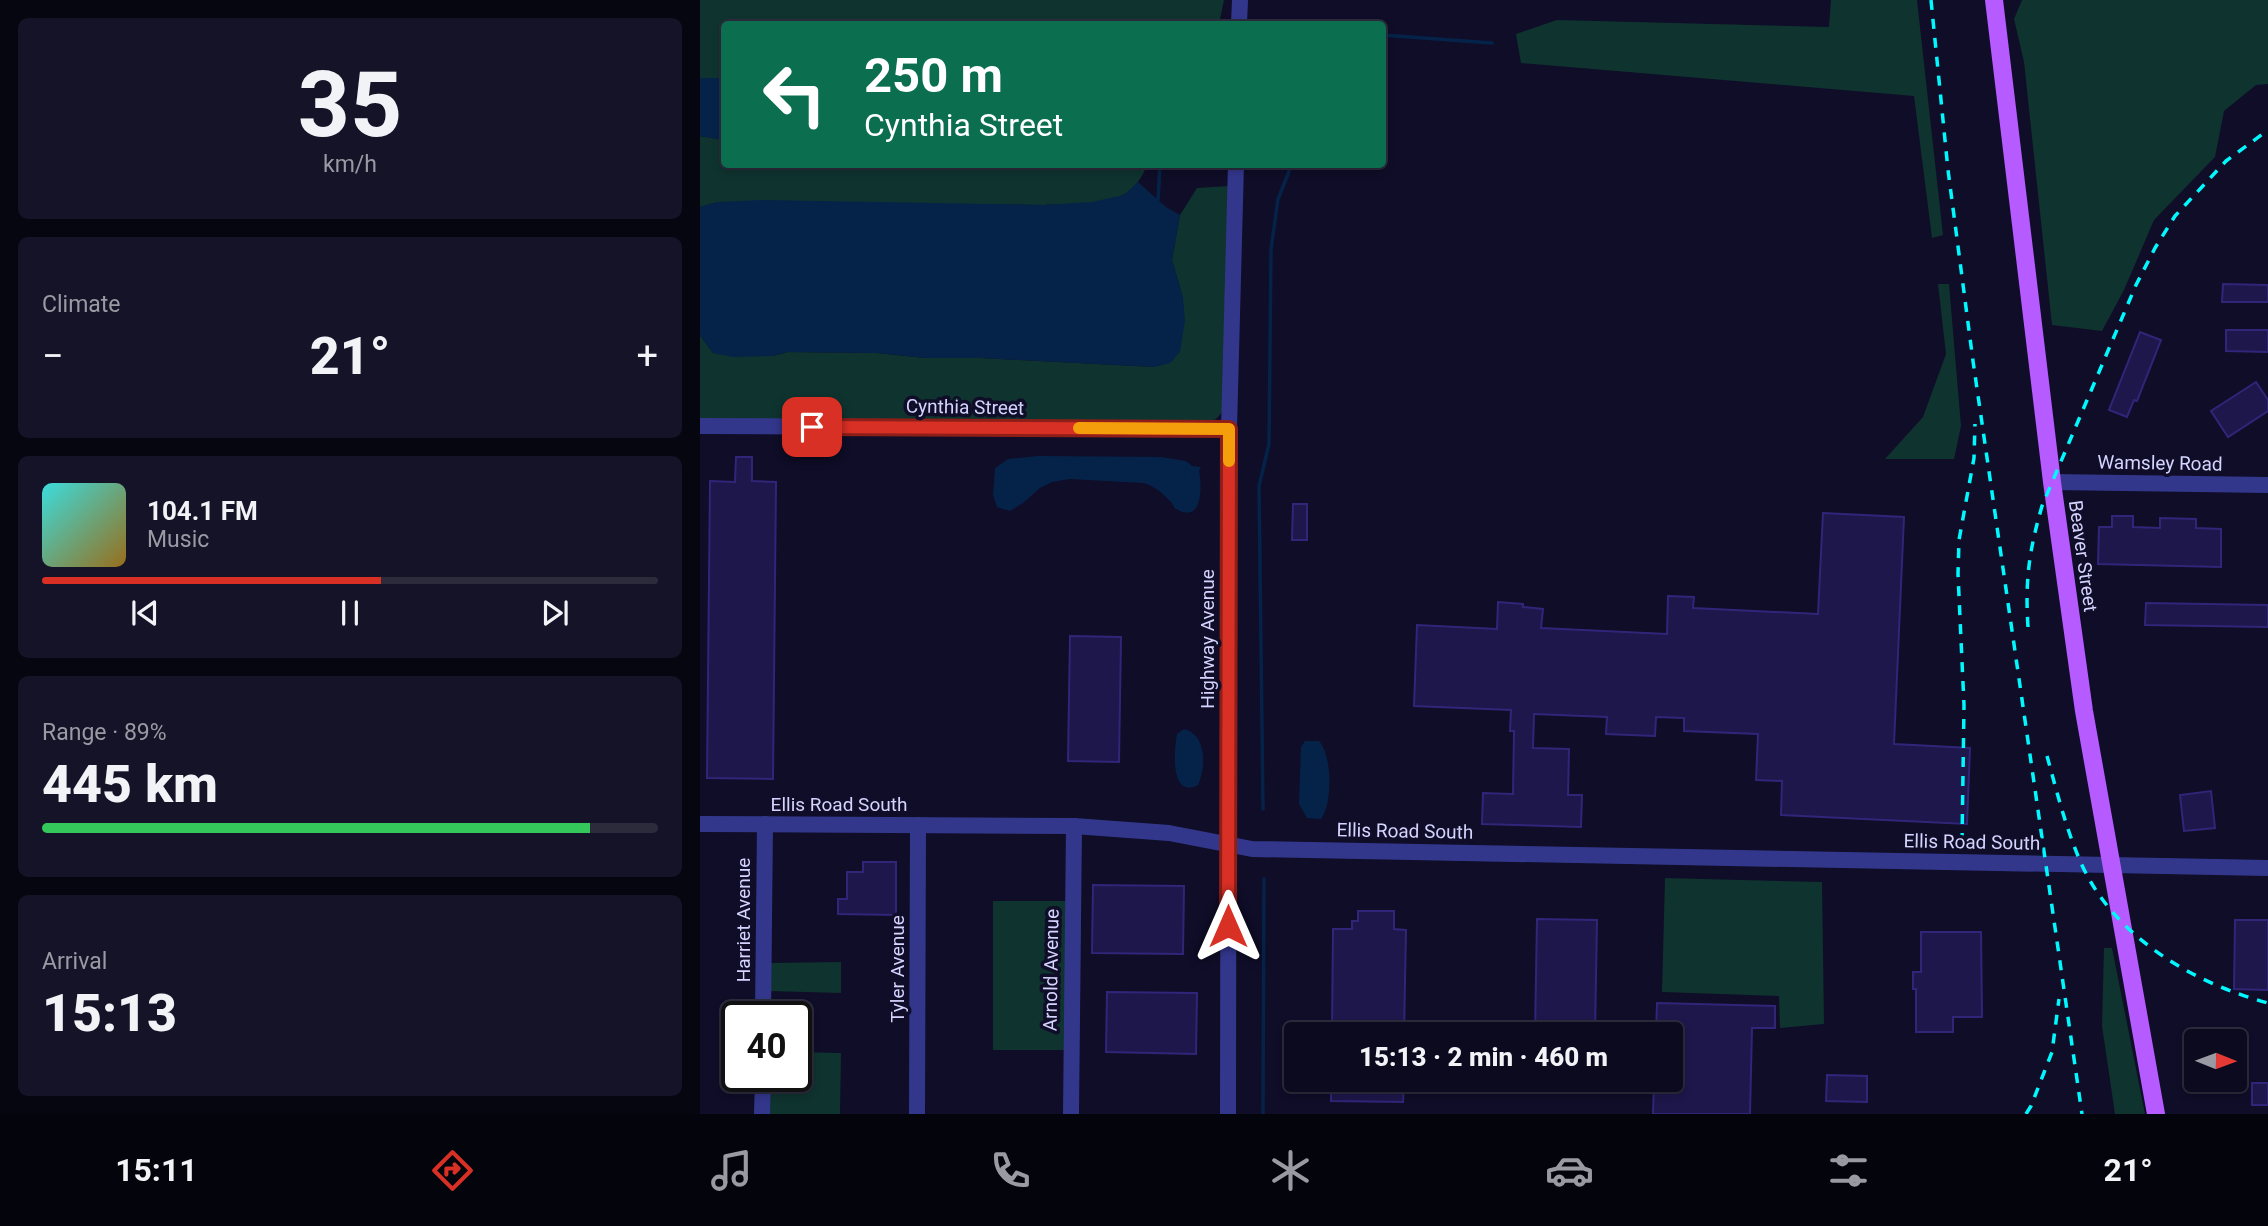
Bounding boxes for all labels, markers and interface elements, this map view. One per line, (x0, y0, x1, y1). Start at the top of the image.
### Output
text: 250 m (864, 47, 1003, 104)
icon: left (749, 49, 840, 140)
text: 35 (298, 52, 402, 158)
text: Cynthia Street (864, 106, 1063, 144)
text: km/h (323, 151, 377, 178)
text: Climate (42, 291, 121, 318)
text: 21° (310, 326, 390, 387)
text: − (42, 334, 64, 378)
text: + (636, 334, 658, 378)
street label: Cynthia Street (906, 394, 1024, 420)
pin (782, 397, 842, 457)
icon: arrive (793, 408, 831, 446)
street label: Wamsley Road (2097, 450, 2223, 476)
text: 104.1 FM (147, 496, 258, 526)
street label: Beaver Street (2064, 499, 2102, 613)
text: Music (147, 526, 209, 553)
street label: Highway Avenue (1196, 569, 1219, 709)
icon: previous (126, 594, 164, 632)
icon: pause (331, 594, 369, 632)
icon: next (536, 594, 574, 632)
text: Range · 89% (42, 719, 167, 746)
text: 445 km (42, 754, 218, 815)
street label: Ellis Road South (771, 793, 907, 816)
street label: Ellis Road South (1336, 818, 1474, 844)
street label: Ellis Road South (1903, 829, 2041, 855)
street label: Harriet Avenue (732, 858, 755, 982)
position arrow (1191, 889, 1265, 963)
street label: Arnold Avenue (1038, 909, 1064, 1031)
street label: Tyler Avenue (886, 915, 909, 1023)
text: Arrival (42, 948, 107, 975)
text: 15:13 (42, 983, 177, 1044)
speed limit sign: 40 (721, 1001, 812, 1092)
north arrow (2184, 1029, 2247, 1092)
map controls (2184, 1029, 2247, 1092)
text: 15:13 · 2 min · 460 m (1359, 1042, 1608, 1072)
icon: directions (428, 1146, 477, 1195)
icon: music (707, 1146, 756, 1195)
icon: phone (986, 1146, 1035, 1195)
icon: climate (1266, 1146, 1315, 1195)
icon: car (1545, 1146, 1594, 1195)
icon: filters (1824, 1146, 1873, 1195)
text: 15:11 (115, 1151, 198, 1189)
text: 21° (2104, 1151, 2153, 1189)

